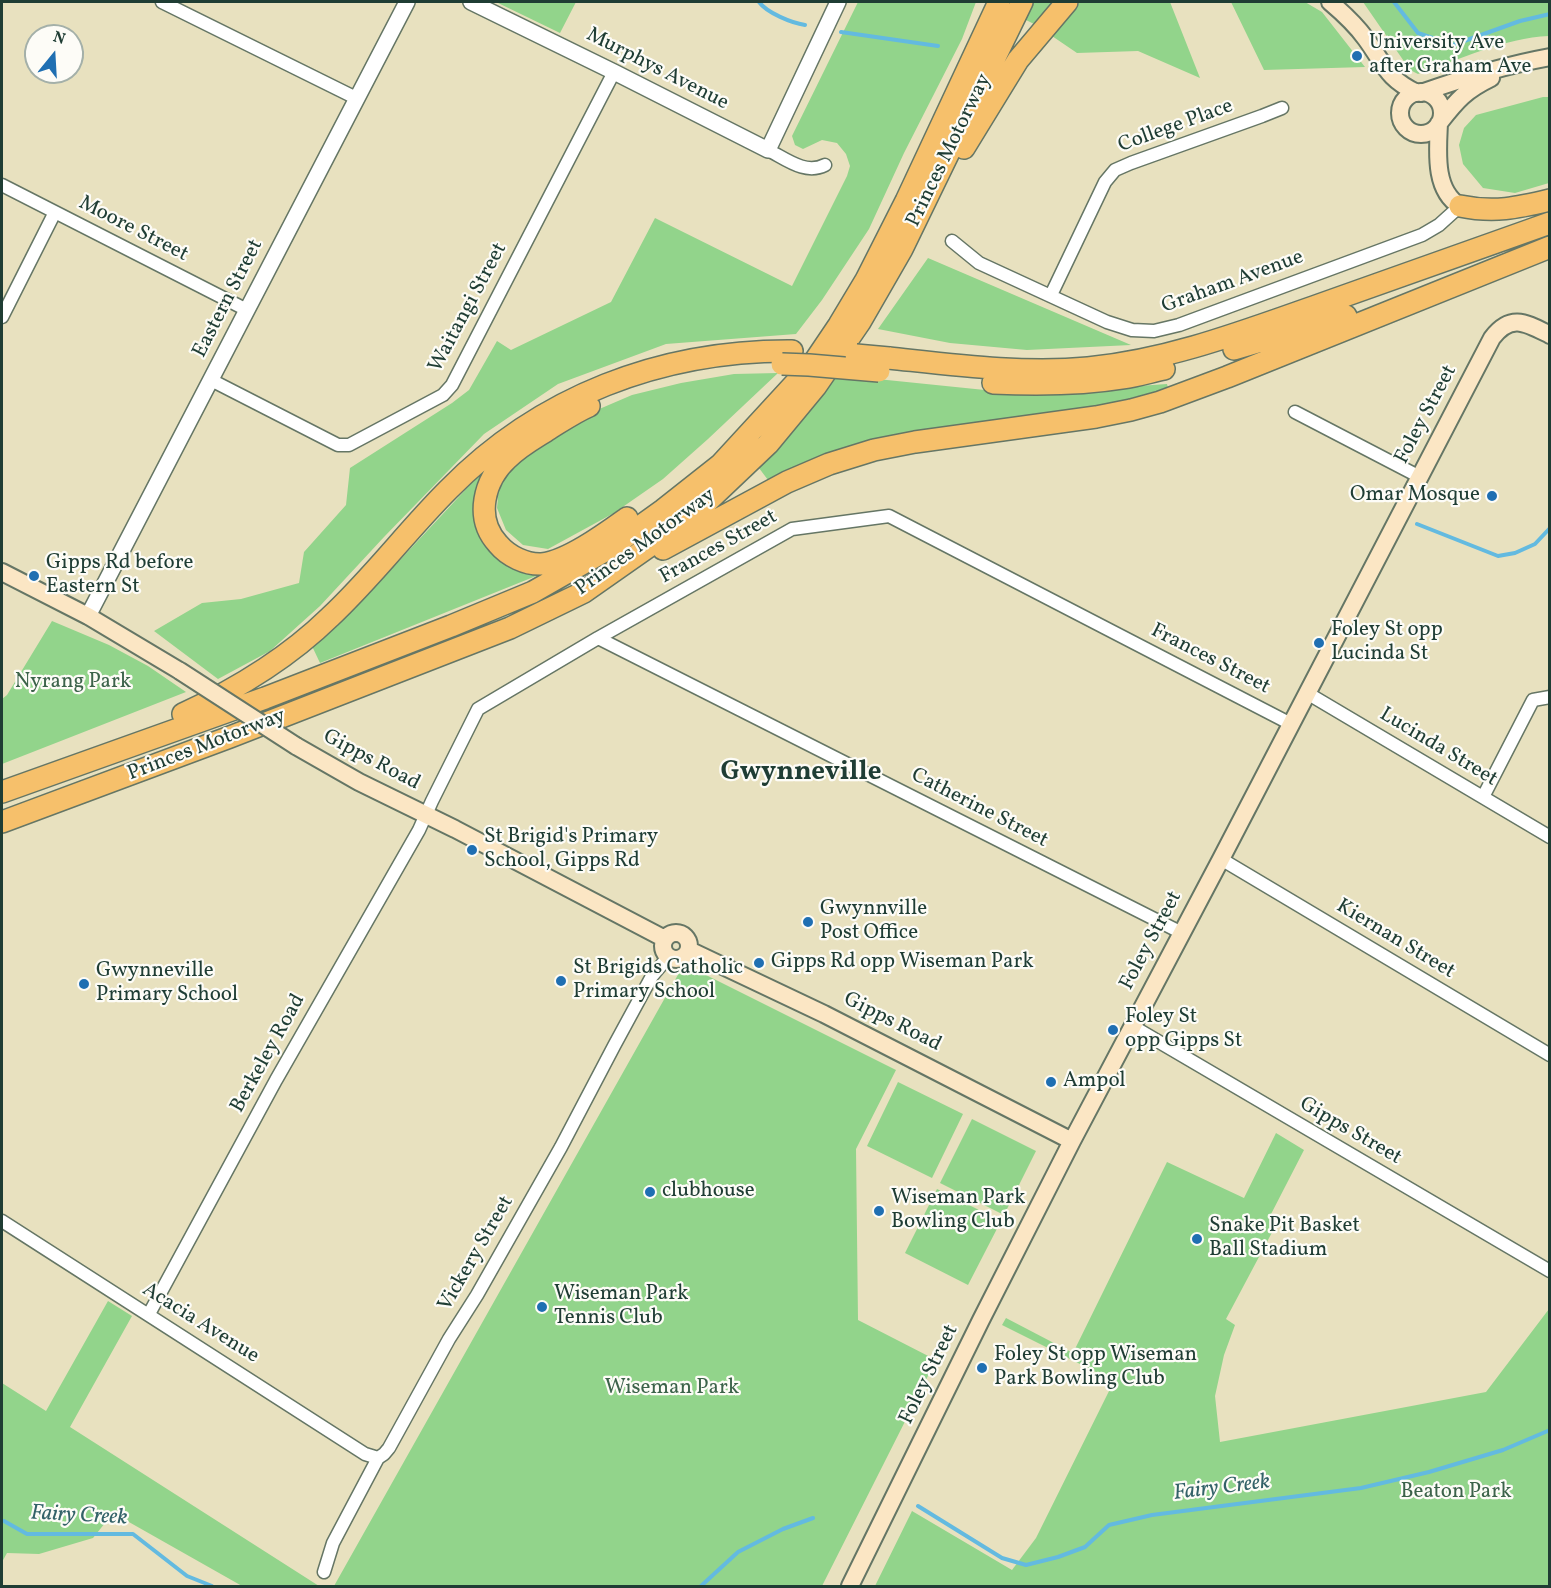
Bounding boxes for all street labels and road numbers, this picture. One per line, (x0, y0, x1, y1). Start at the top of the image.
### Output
street label: Murphys Avenue (582, 23, 732, 117)
street label: Princes Motorway (902, 70, 998, 232)
street label: College Place (1115, 95, 1237, 159)
street label: Moore Street (74, 192, 192, 268)
street label: Eastern Street (188, 235, 270, 363)
street label: Waitangi Street (424, 239, 514, 377)
street label: Graham Avenue (1159, 246, 1307, 320)
street label: Foley Street (1390, 361, 1464, 469)
street label: Princes Motorway (571, 484, 721, 602)
street label: Frances Street (656, 505, 782, 591)
street label: Frances Street (1146, 619, 1274, 701)
street label: Lucinda Street (1374, 703, 1502, 793)
street label: Princes Motorway (124, 704, 290, 788)
street label: Gipps Road (318, 725, 424, 797)
street label: Catherine Street (906, 764, 1052, 854)
street label: Foley Street (1115, 887, 1189, 995)
street label: Kiernan Street (1331, 895, 1459, 985)
street label: Gipps Road (839, 988, 945, 1058)
street label: Berkeley Road (226, 990, 312, 1118)
street label: Gipps Street (1294, 1093, 1406, 1171)
street label: Vickery Street (434, 1192, 520, 1316)
street label: Acacia Avenue (137, 1278, 263, 1370)
street label: Foley Street (895, 1321, 965, 1429)

